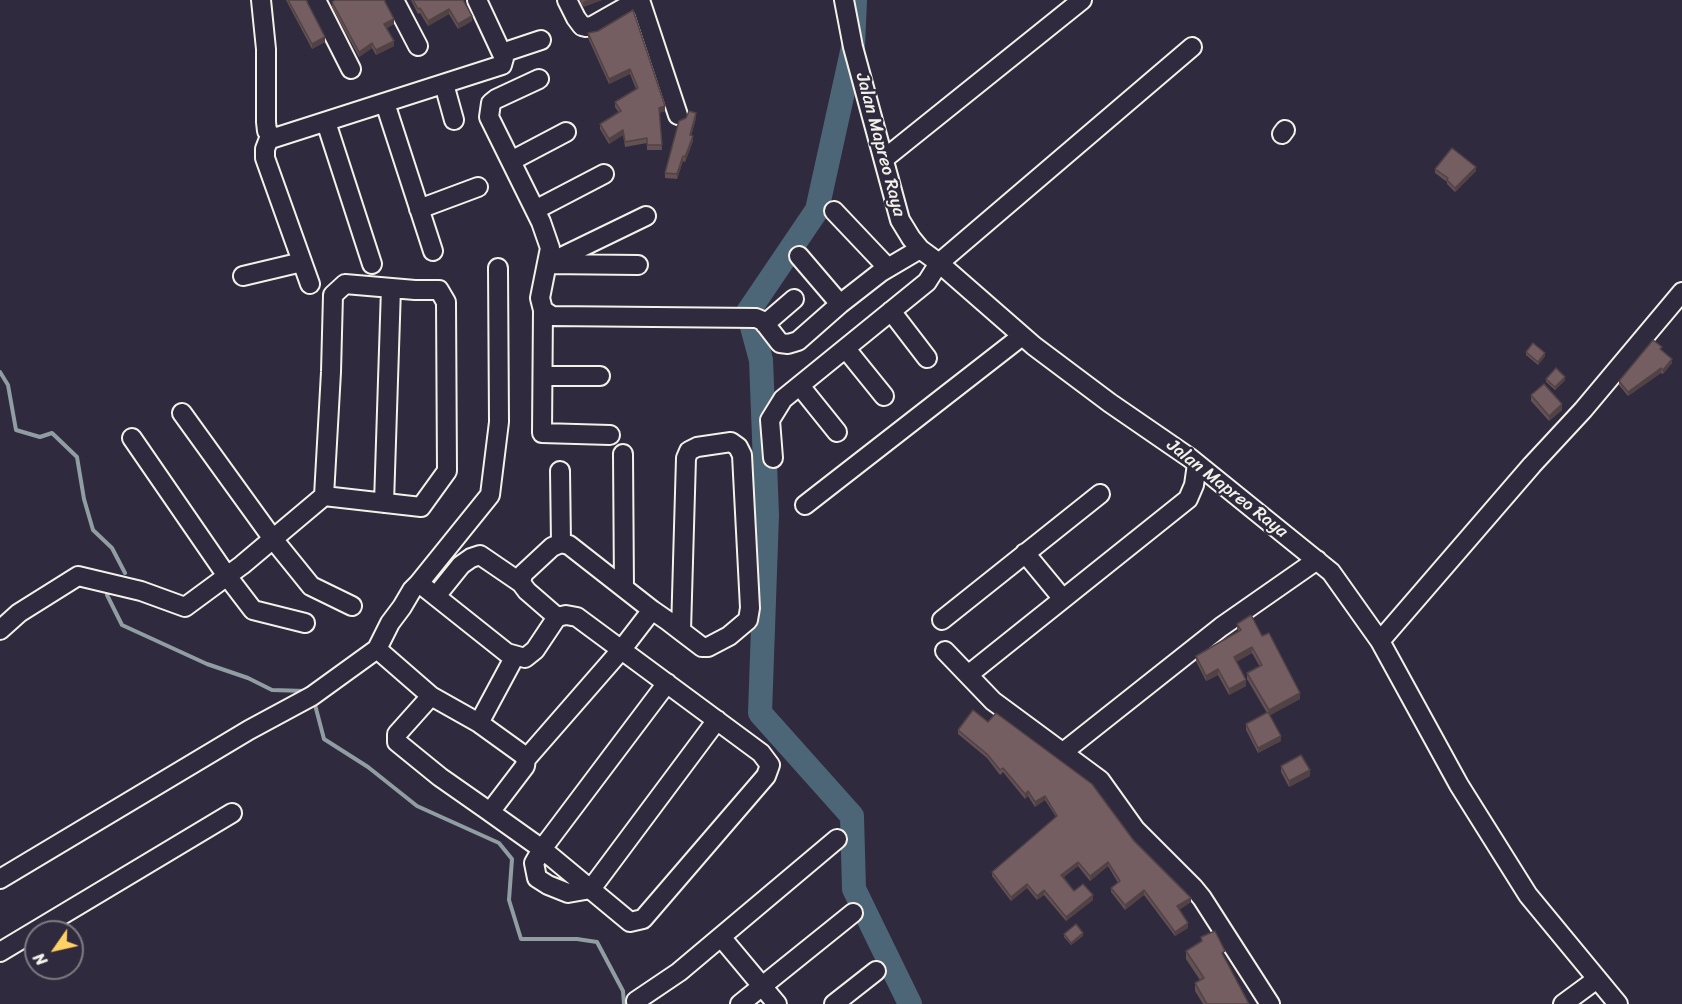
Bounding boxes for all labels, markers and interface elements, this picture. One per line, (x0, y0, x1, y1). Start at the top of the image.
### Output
street label: Jalan Mapreo Raya (850, 71, 910, 219)
street label: Jalan Mapreo Raya (1162, 435, 1292, 543)
north arrow (24, 920, 84, 980)
text: N (25, 947, 55, 972)

